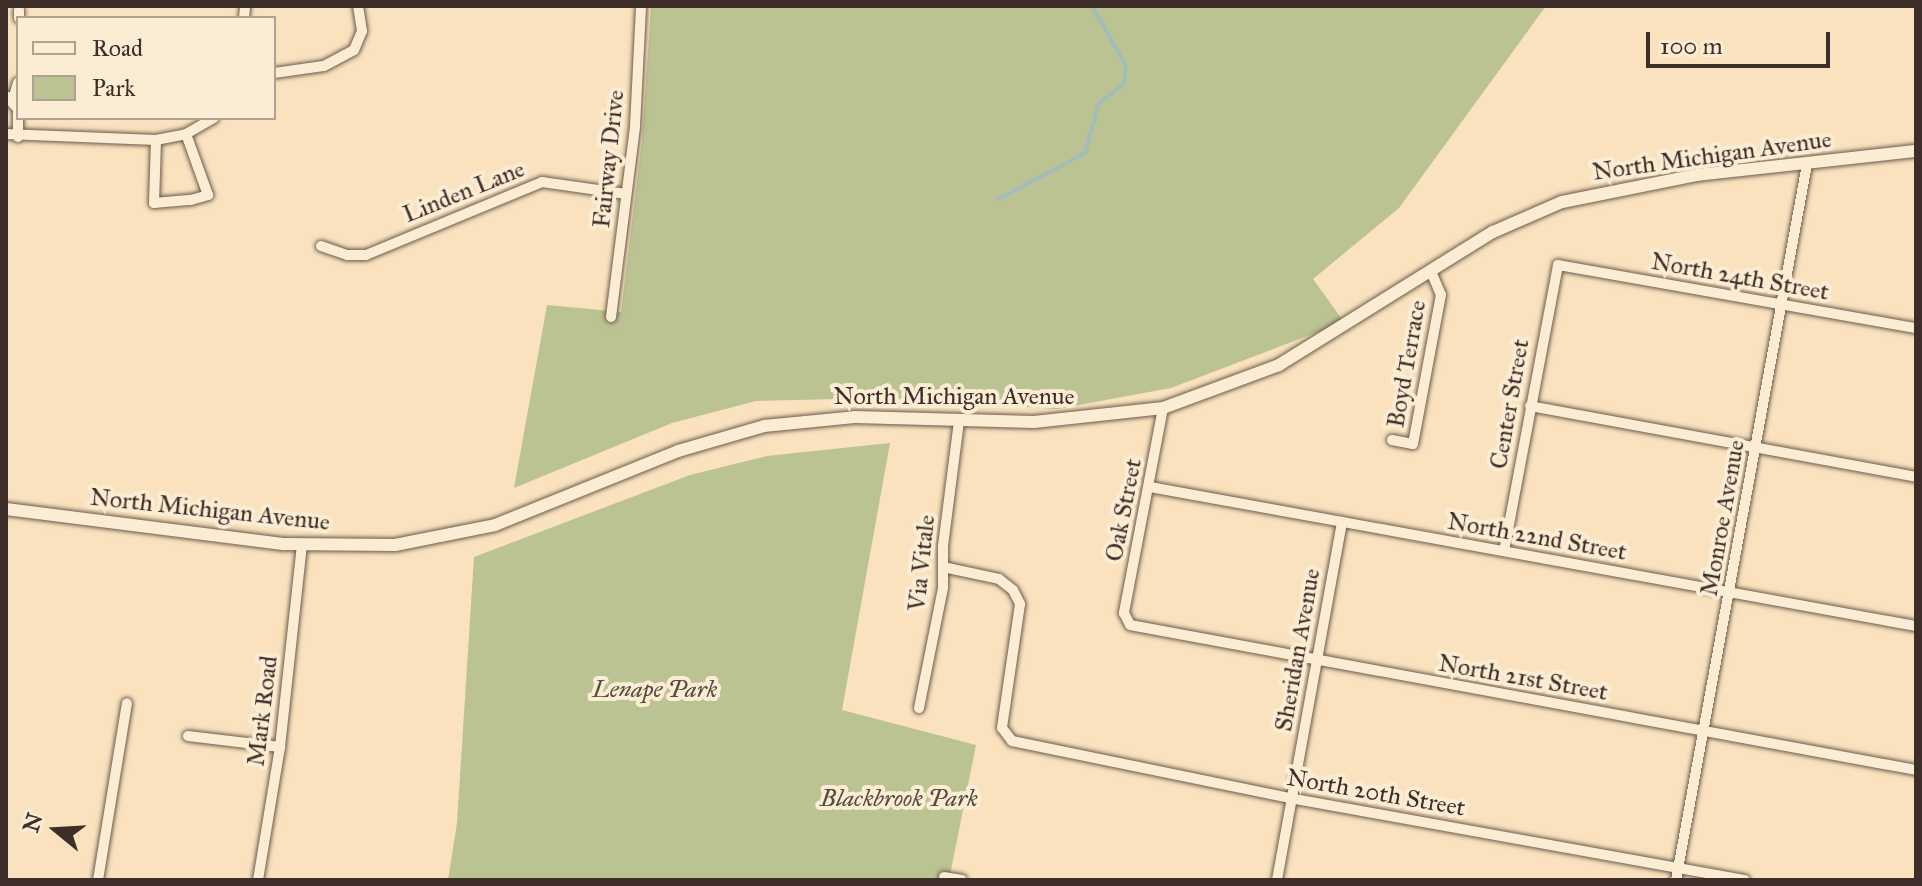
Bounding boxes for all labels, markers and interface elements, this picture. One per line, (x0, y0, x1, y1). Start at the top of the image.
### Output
legend (16, 16, 276, 120)
scale bar (1650, 16, 1834, 66)
text: 100 m (1660, 31, 1723, 61)
text: Road (92, 33, 143, 63)
text: Park (92, 73, 135, 103)
street label: Fairway Drive (587, 89, 631, 229)
street label: North Michigan Avenue (1591, 125, 1833, 187)
street label: Linden Lane (399, 155, 529, 229)
street label: North 24th Street (1649, 247, 1831, 307)
street label: Boyd Terrace (1382, 298, 1432, 430)
street label: Center Street (1484, 337, 1536, 471)
street label: North Michigan Avenue (834, 383, 1074, 411)
street label: Monroe Avenue (1695, 438, 1751, 598)
street label: Oak Street (1100, 456, 1148, 564)
street label: North Michigan Avenue (89, 483, 331, 537)
street label: North 22nd Street (1445, 507, 1629, 567)
street label: Via Vitale (903, 513, 941, 613)
street label: Sheridan Avenue (1269, 566, 1327, 734)
street label: North 21st Street (1436, 649, 1610, 707)
street label: Mark Road (242, 654, 284, 768)
park label: Lenape Park (593, 676, 717, 704)
street label: North 20th Street (1285, 763, 1467, 823)
park label: Blackbrook Park (820, 785, 978, 813)
north arrow (16, 790, 96, 870)
text: N (17, 809, 48, 835)

